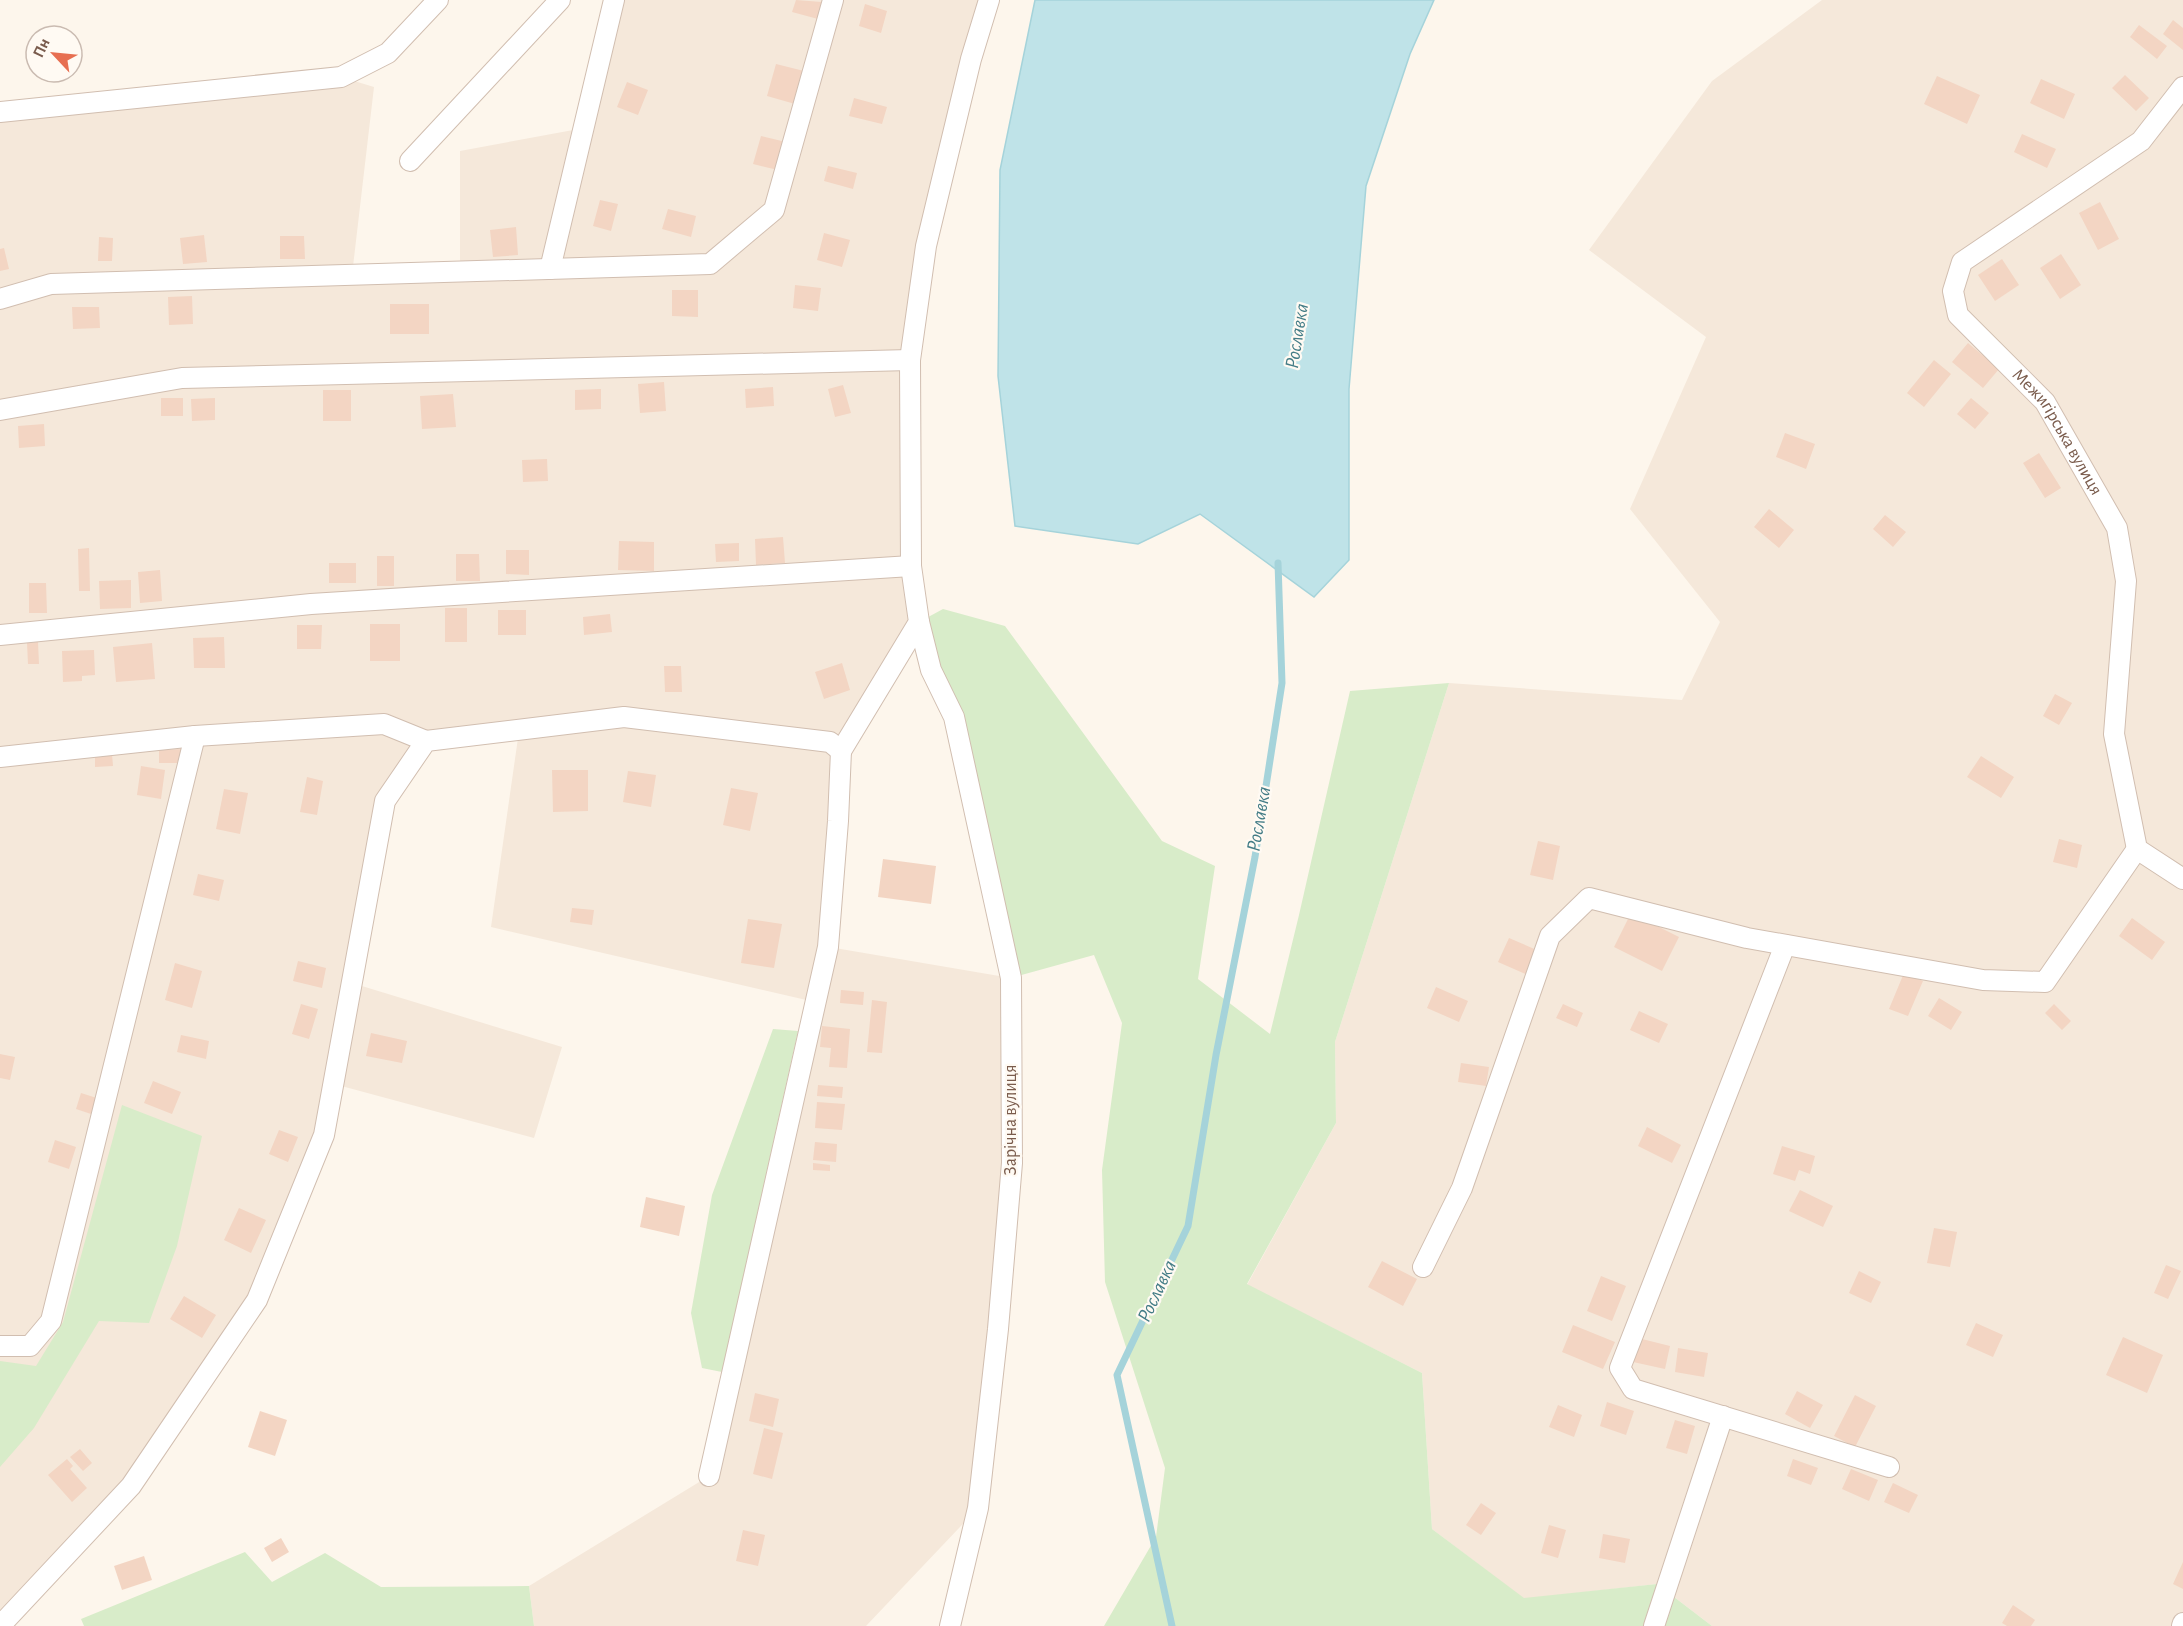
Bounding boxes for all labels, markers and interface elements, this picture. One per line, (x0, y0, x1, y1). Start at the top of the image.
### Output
north arrow (24, 24, 84, 84)
text: Пн (30, 36, 53, 60)
water label: Рославка (1282, 302, 1312, 370)
street label: Межигірська вулиця (2009, 366, 2105, 498)
water label: Рославка (1243, 785, 1275, 853)
street label: Зарічна вулиця (1002, 1065, 1020, 1175)
water label: Рославка (1134, 1257, 1180, 1325)

